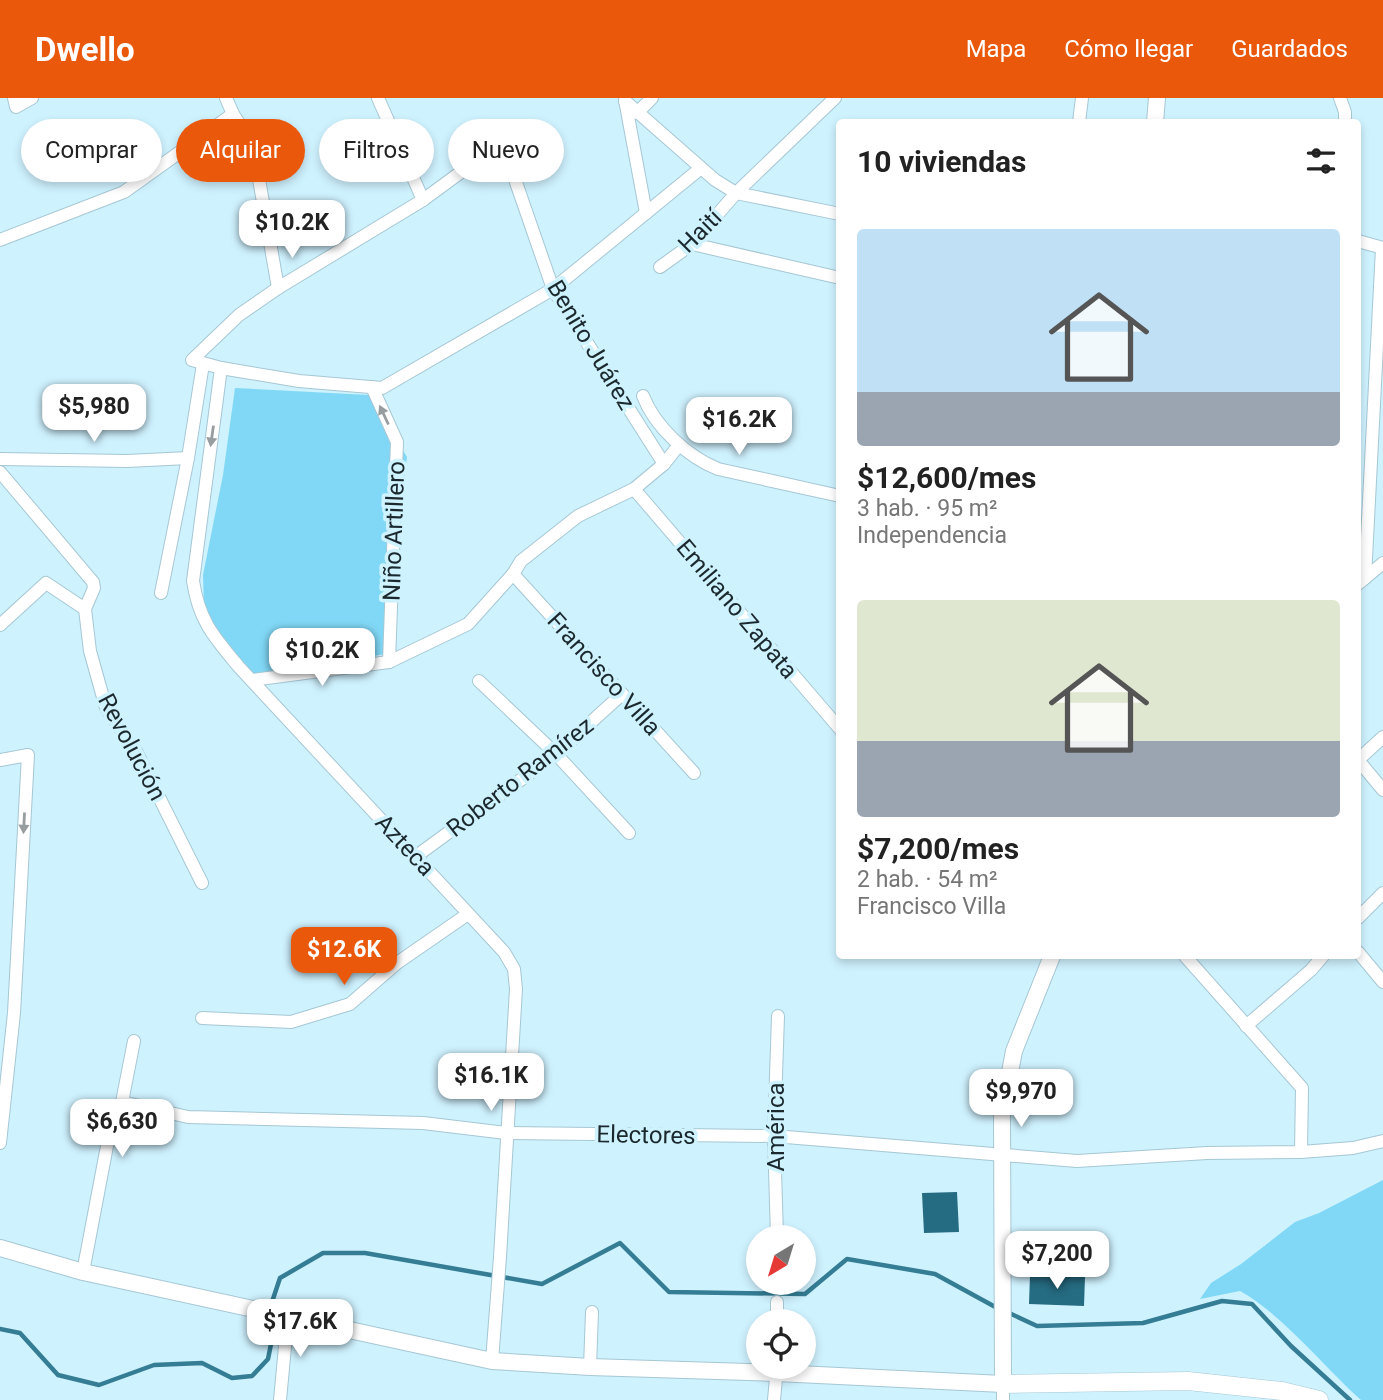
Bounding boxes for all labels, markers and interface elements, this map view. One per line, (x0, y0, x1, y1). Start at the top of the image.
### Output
text: Dwello (35, 30, 135, 69)
text: Mapa (966, 35, 1026, 63)
text: Cómo llegar (1064, 35, 1193, 63)
text: Guardados (1231, 35, 1348, 63)
chip: Comprar (21, 119, 162, 182)
chip: Alquilar (176, 119, 305, 182)
chip: Filtros (319, 119, 434, 182)
chip: Nuevo (448, 119, 564, 182)
icon: filters (1302, 142, 1340, 180)
text: 10 viviendas (857, 144, 1027, 179)
pin: $10.2K (235, 200, 349, 260)
street label: Haití (672, 203, 728, 259)
text: $10.2K (255, 209, 329, 236)
icon: home (1036, 274, 1162, 400)
street label: Benito Juárez (541, 275, 641, 415)
pin: $5,980 (37, 384, 151, 444)
text: $5,980 (58, 393, 130, 420)
pin: $16.2K (682, 398, 796, 457)
one-way arrow (378, 405, 390, 425)
text: $16.2K (702, 406, 776, 433)
one-way arrow (206, 425, 217, 447)
text: $12,600/mes (857, 460, 1036, 495)
street label: Niño Artillero (378, 461, 410, 601)
text: 3 hab. · 95 m² (857, 495, 997, 522)
text: Independencia (857, 522, 1007, 549)
street label: Emiliano Zapata (671, 534, 803, 684)
street label: Francisco Villa (541, 607, 667, 741)
pin: $10.2K (265, 628, 379, 688)
text: $10.2K (285, 637, 359, 664)
icon: home (1036, 645, 1162, 771)
street label: Revolución (92, 689, 172, 805)
street label: Roberto Ramírez (441, 711, 599, 843)
street label: Azteca (370, 808, 440, 882)
one-way arrow (19, 812, 30, 834)
text: $7,200/mes (857, 831, 1019, 866)
text: 2 hab. · 54 m² (857, 866, 997, 893)
text: Francisco Villa (857, 893, 1006, 920)
pin: $12.6K (287, 928, 401, 987)
text: $12.6K (307, 936, 381, 963)
pin: $16.1K (434, 1054, 548, 1113)
text: $16.1K (454, 1062, 528, 1089)
pin: $9,970 (964, 1070, 1078, 1129)
text: $9,970 (985, 1078, 1057, 1105)
street label: América (762, 1082, 790, 1172)
pin: $6,630 (65, 1100, 179, 1159)
text: $6,630 (86, 1108, 158, 1135)
street label: Electores (596, 1120, 696, 1150)
north arrow (746, 1225, 816, 1295)
map controls (746, 1225, 816, 1379)
pin: $7,200 (1000, 1232, 1114, 1291)
text: $7,200 (1021, 1240, 1093, 1267)
pin: $17.6K (243, 1300, 357, 1359)
text: $17.6K (263, 1308, 337, 1335)
button: locate (746, 1309, 816, 1379)

